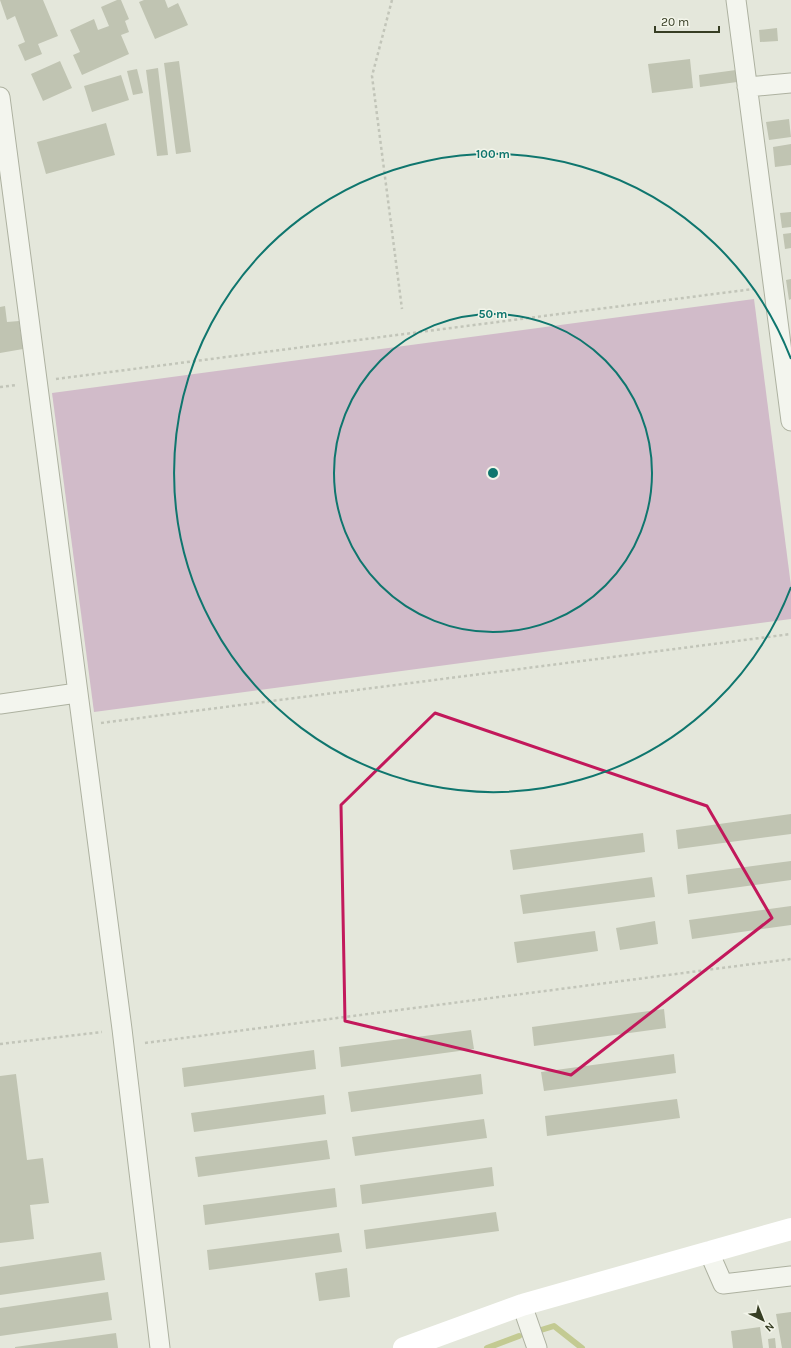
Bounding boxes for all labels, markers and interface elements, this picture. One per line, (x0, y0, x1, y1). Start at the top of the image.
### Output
scale bar (655, 8, 719, 34)
text: 20 m (661, 15, 689, 29)
text: 100 m (476, 147, 510, 161)
text: 50 m (479, 307, 508, 321)
centre of rings (486, 466, 500, 480)
north arrow (743, 1300, 783, 1340)
text: N (762, 1320, 777, 1334)

